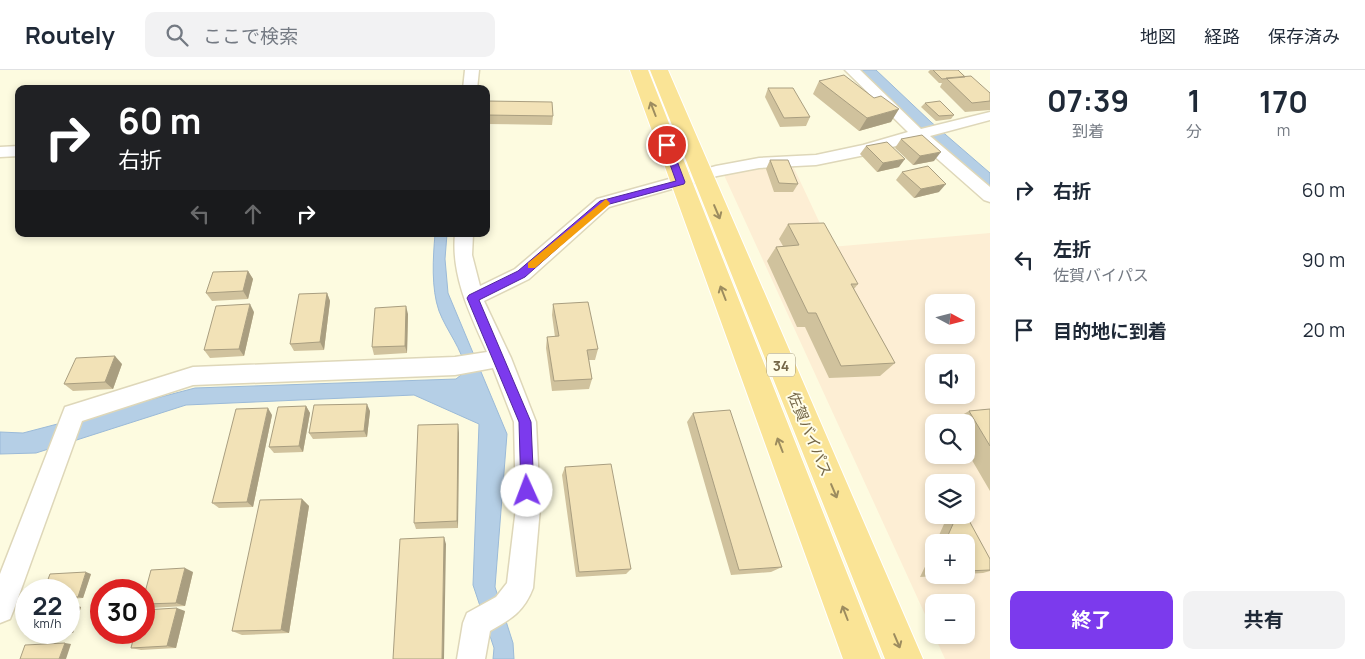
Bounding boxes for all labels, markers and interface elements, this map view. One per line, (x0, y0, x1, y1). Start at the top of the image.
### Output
search box (145, 12, 495, 57)
text: Routely (25, 18, 115, 51)
icon: search (163, 21, 191, 49)
text: ここで検索 (203, 23, 298, 49)
text: 地図 (1140, 24, 1176, 48)
text: 経路 (1204, 24, 1240, 48)
text: 保存済み (1268, 24, 1340, 48)
text: 07:39 (1047, 80, 1129, 121)
text: 1 (1188, 80, 1201, 121)
text: 170 (1259, 81, 1308, 122)
text: 60 m (118, 97, 201, 145)
one-way arrow (648, 101, 657, 117)
icon: right (35, 105, 100, 170)
text: m (1277, 119, 1290, 141)
text: 到着 (1072, 120, 1104, 142)
text: 分 (1186, 120, 1202, 142)
pin (646, 124, 688, 166)
icon: arrive (653, 131, 681, 159)
text: 右折 (118, 145, 162, 175)
icon: right (1010, 176, 1038, 204)
text: 60 m (1302, 177, 1345, 203)
text: 右折 (1053, 178, 1091, 204)
icon: left (186, 200, 214, 228)
icon: ahead (239, 200, 267, 228)
icon: right (292, 200, 320, 228)
one-way arrow (713, 204, 722, 219)
text: 左折 (1053, 236, 1091, 262)
icon: left (1010, 246, 1038, 274)
text: 90 m (1302, 247, 1345, 273)
text: 佐賀バイパス (1053, 264, 1149, 286)
one-way arrow (718, 286, 727, 302)
north arrow (925, 294, 975, 344)
map controls (925, 294, 975, 644)
icon: arrive (1010, 316, 1038, 344)
text: 20 m (1303, 317, 1345, 343)
text: 目的地に到着 (1053, 318, 1167, 344)
road number: 34 (767, 354, 795, 376)
button: sound (925, 354, 975, 404)
street label: 佐賀バイパス (783, 389, 837, 479)
button: search (925, 414, 975, 464)
one-way arrow (775, 438, 784, 453)
position arrow (500, 464, 552, 516)
button: layers (925, 474, 975, 524)
one-way arrow (829, 483, 839, 498)
button: + (925, 534, 975, 584)
speed limit sign: 30 (90, 579, 155, 644)
text: 22 (33, 588, 62, 623)
button: 終了 (1010, 591, 1173, 649)
button: 共有 (1183, 591, 1345, 649)
button: − (925, 594, 975, 644)
one-way arrow (840, 606, 849, 622)
text: km/h (34, 615, 61, 632)
one-way arrow (892, 633, 902, 648)

